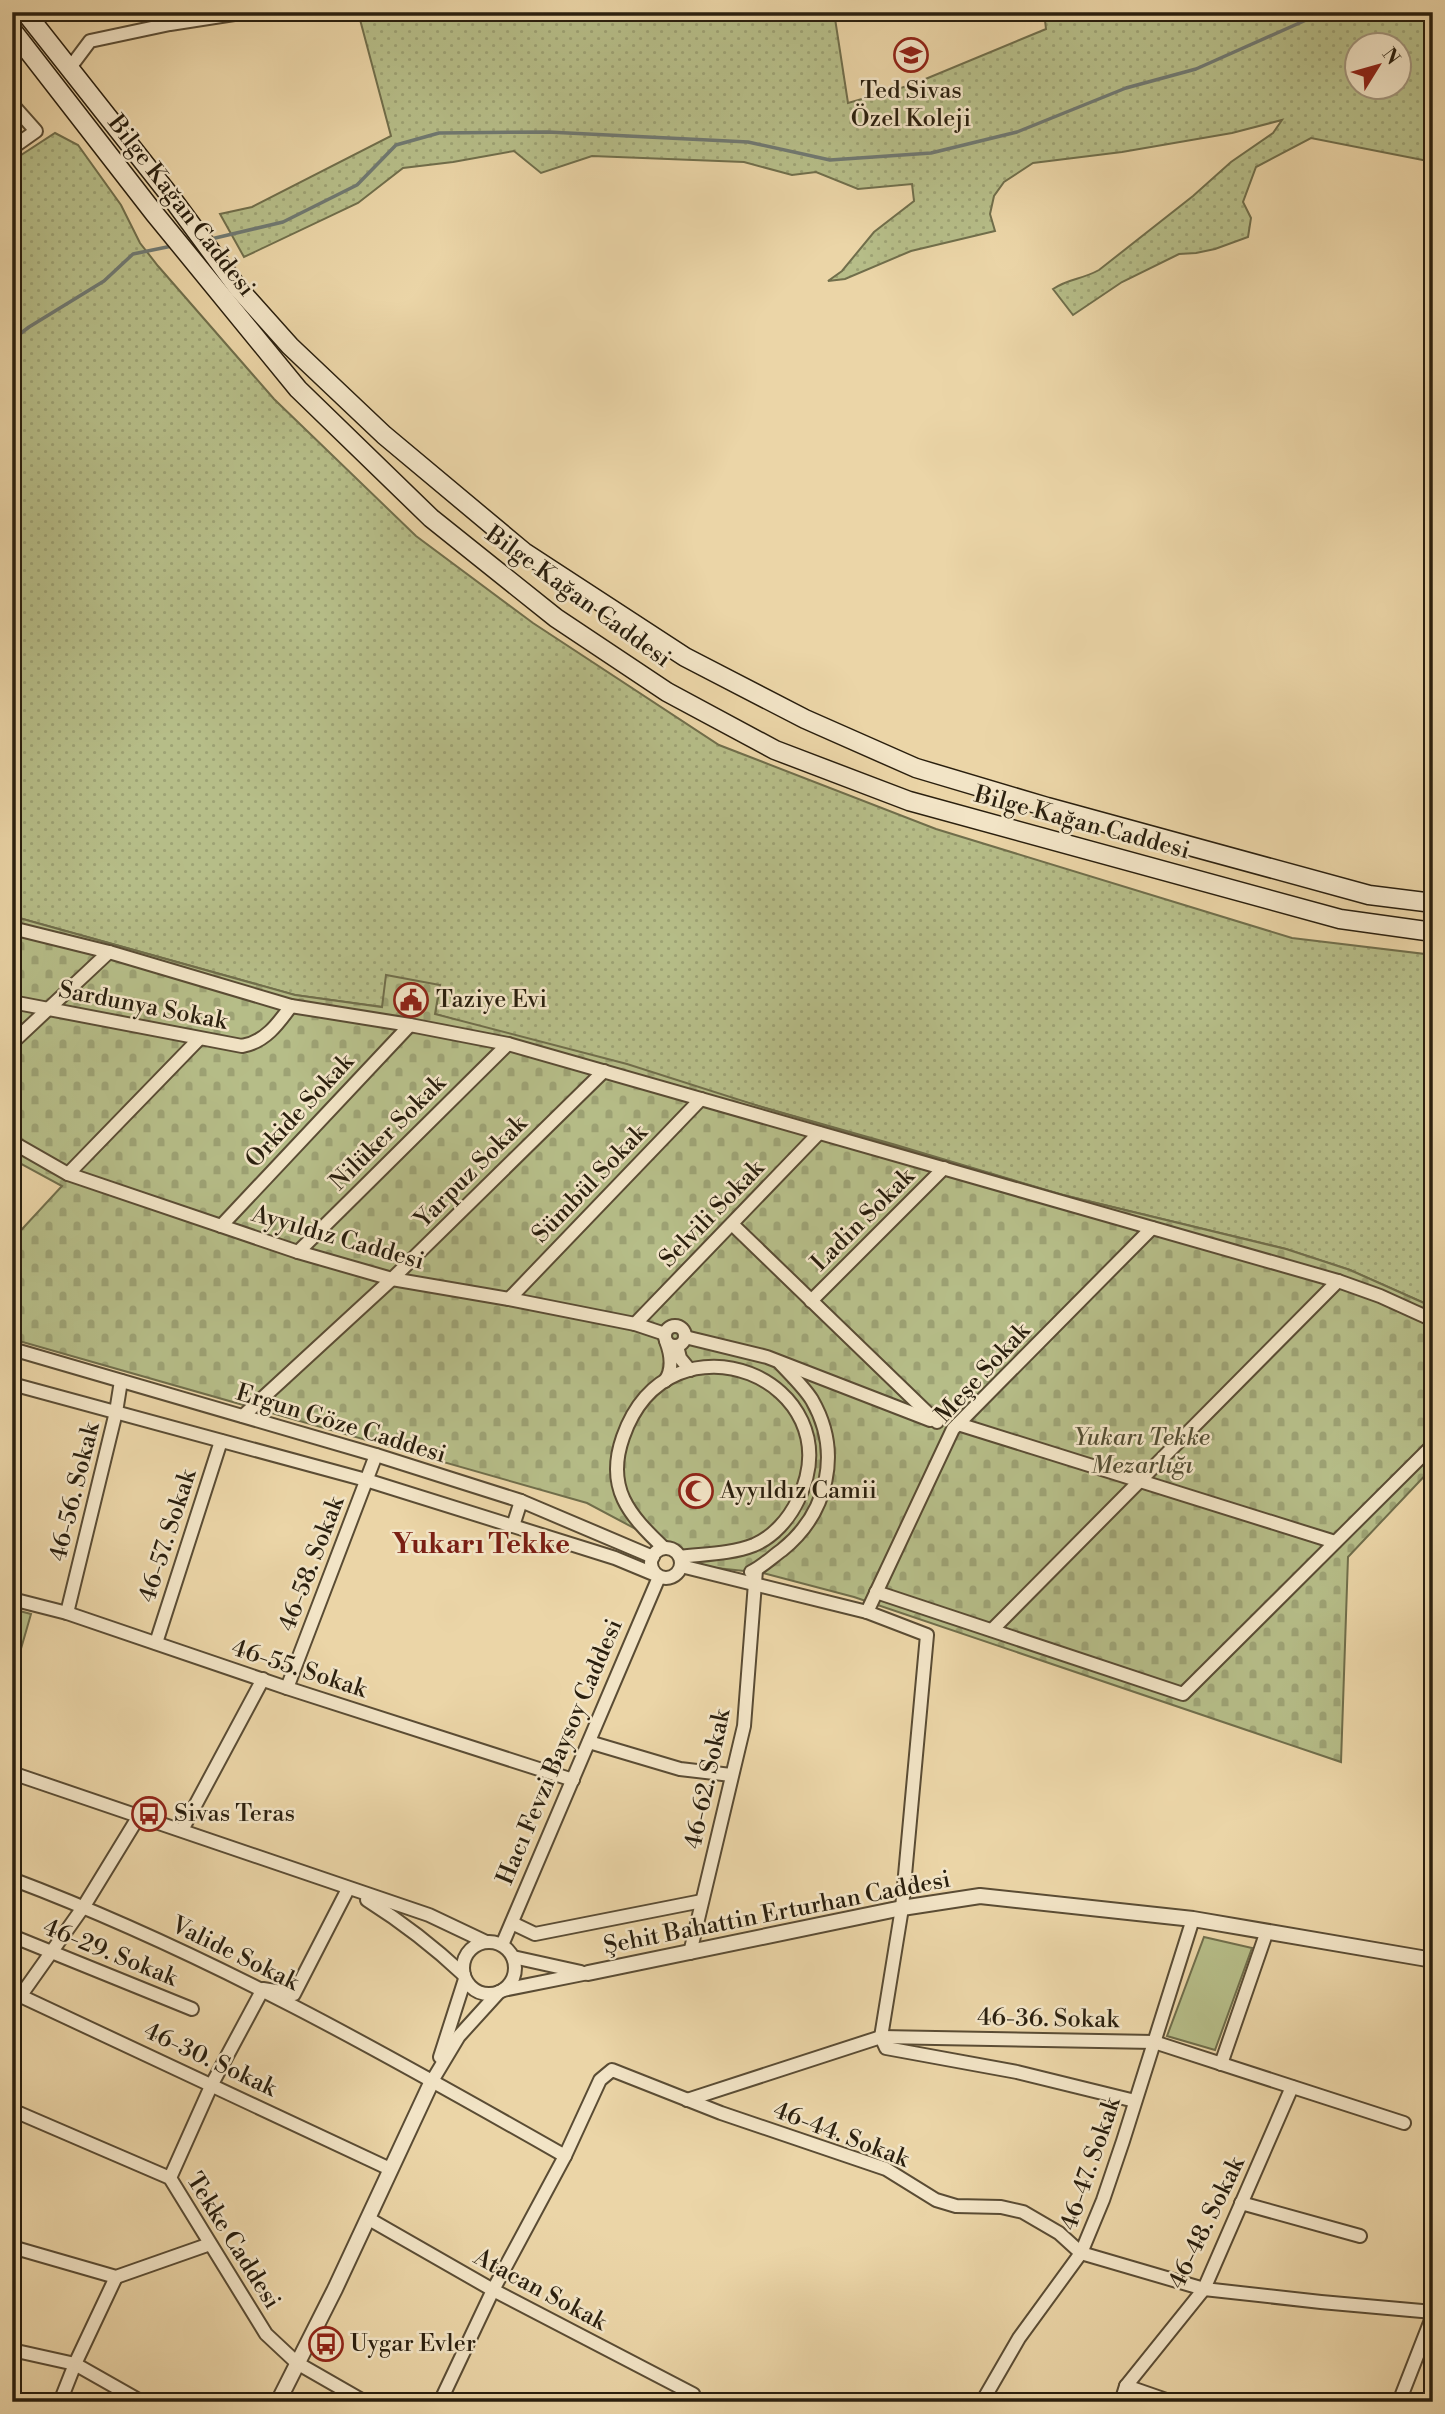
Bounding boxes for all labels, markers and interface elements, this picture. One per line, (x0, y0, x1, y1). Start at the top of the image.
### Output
north arrow (1344, 32, 1414, 102)
school or university icon: Ted Sivas Özel Koleji (892, 36, 930, 74)
text: N (1377, 43, 1405, 70)
place label: Ted Sivas Özel Koleji (851, 76, 971, 134)
street label: Bilge Kağan Caddesi (100, 109, 261, 303)
street label: Bilge Kağan Caddesi (479, 519, 677, 674)
street label: Bilge Kağan Caddesi (970, 780, 1193, 866)
street label: Sardunya Sokak (56, 975, 231, 1037)
public building icon: Taziye Evi (392, 981, 430, 1019)
place label: Taziye Evi (436, 985, 547, 1015)
street label: Orkide Sokak (240, 1047, 361, 1174)
street label: Nilüker Sokak (324, 1068, 453, 1197)
street label: Yarpuz Sokak (407, 1108, 535, 1236)
street label: Sümbül Sokak (526, 1117, 655, 1249)
street label: Selvili Sokak (653, 1153, 772, 1274)
street label: Ladin Sokak (805, 1161, 922, 1278)
street label: Ayyıldız Caddesi (247, 1199, 428, 1277)
street label: Meşe Sokak (929, 1316, 1038, 1429)
street label: Ergun Göze Caddesi (232, 1378, 450, 1470)
street label: 46-56. Sokak (43, 1418, 107, 1564)
park label: Yukarı Tekke Mezarlığı (1074, 1423, 1210, 1481)
street label: 46-57. Sokak (132, 1464, 204, 1606)
mosque icon: Ayyıldız Camii (677, 1472, 715, 1510)
place label: Ayyıldız Camii (719, 1476, 877, 1506)
street label: 46-58. Sokak (273, 1491, 352, 1636)
district label: Yukarı Tekke (392, 1527, 570, 1562)
street label: Hacı Fevzi Baysoy Caddesi (490, 1614, 630, 1889)
street label: 46-55. Sokak (228, 1633, 372, 1705)
street label: 46-62. Sokak (679, 1705, 738, 1852)
bus stop icon: Sivas Teras (130, 1795, 168, 1833)
place label: Sivas Teras (174, 1799, 295, 1829)
street label: Şehit Bahattin Erturhan Caddesi (601, 1865, 953, 1961)
street label: Valide Sokak (165, 1910, 305, 1998)
street label: 46-29. Sokak (38, 1912, 183, 1994)
street label: 46-36. Sokak (977, 2003, 1121, 2035)
street label: 46-30. Sokak (139, 2016, 282, 2104)
street label: 46-47. Sokak (1054, 2092, 1128, 2234)
street label: 46-44. Sokak (769, 2095, 914, 2175)
street label: 46-48. Sokak (1162, 2151, 1252, 2294)
street label: Tekke Caddesi (179, 2167, 287, 2315)
street label: Atacan Sokak (468, 2242, 613, 2338)
bus stop icon: Uygar Evler (307, 2325, 345, 2363)
place label: Uygar Evler (350, 2329, 476, 2359)

